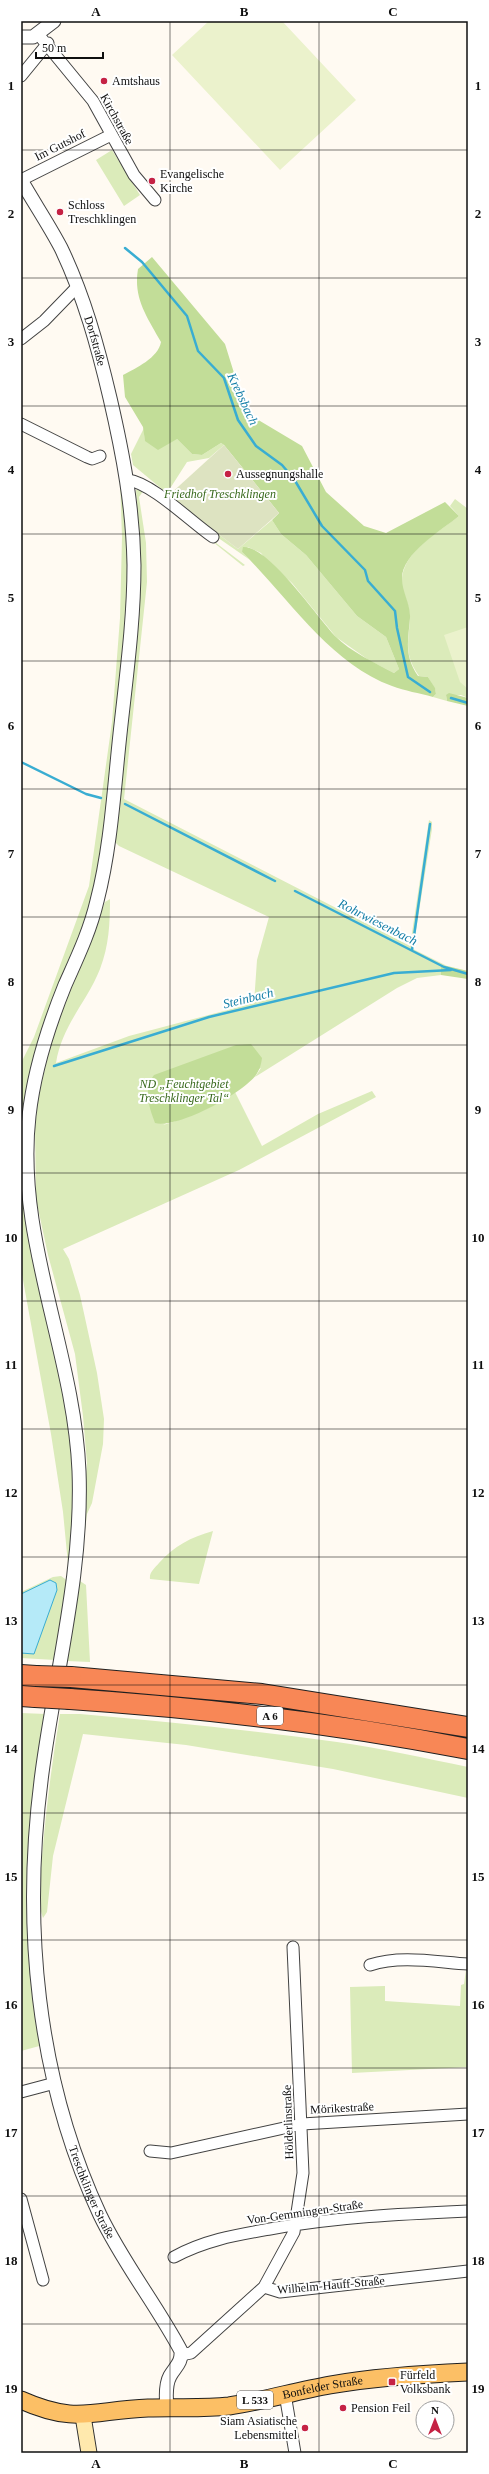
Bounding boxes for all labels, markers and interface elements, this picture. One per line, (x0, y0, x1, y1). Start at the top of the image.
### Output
text: A (91, 4, 101, 19)
text: B (240, 4, 249, 19)
text: C (388, 4, 398, 19)
scale bar (36, 34, 103, 60)
text: 50 m (42, 41, 67, 55)
place label: Amtshaus (112, 74, 160, 88)
marker: Amtshaus (99, 76, 109, 86)
text: 1 (8, 78, 14, 93)
text: 1 (475, 78, 481, 93)
street label: Kirchstraße (97, 91, 137, 147)
street label: Im Gutshof (32, 126, 88, 164)
place label: Evangelische Kirche (160, 167, 224, 195)
marker: Evangelische Kirche (147, 176, 157, 186)
place label: Schloss Treschklingen (68, 198, 136, 226)
text: 2 (8, 206, 14, 221)
text: 2 (475, 206, 481, 221)
marker: Schloss Treschklingen (55, 207, 65, 217)
street label: Dorfstraße (81, 314, 109, 367)
text: 3 (8, 334, 15, 349)
text: 3 (475, 334, 482, 349)
water label: Krebsbach (224, 370, 262, 427)
text: 4 (8, 462, 15, 477)
text: 4 (475, 462, 482, 477)
place label: Aussegnungshalle (236, 467, 323, 481)
marker: Aussegnungshalle (223, 469, 233, 479)
park label: Friedhof Treschklingen (163, 487, 276, 501)
text: 5 (8, 590, 15, 605)
text: 5 (475, 590, 482, 605)
text: 6 (8, 718, 15, 733)
text: 6 (475, 718, 482, 733)
text: 7 (8, 846, 15, 861)
text: 7 (475, 846, 482, 861)
water label: Rohrwiesenbach (335, 895, 420, 948)
text: 8 (8, 974, 15, 989)
text: 8 (475, 974, 482, 989)
water label: Steinbach (221, 985, 275, 1011)
park label: ND „Feuchtgebiet Treschklinger Tal“ (139, 1077, 229, 1105)
text: 9 (8, 1102, 15, 1117)
text: 9 (475, 1102, 482, 1117)
text: 10 (5, 1230, 18, 1245)
text: 10 (472, 1230, 485, 1245)
text: 11 (5, 1357, 17, 1372)
text: 11 (472, 1357, 484, 1372)
text: 12 (5, 1485, 18, 1500)
text: 12 (472, 1485, 485, 1500)
text: 13 (5, 1613, 18, 1628)
text: 13 (472, 1613, 485, 1628)
road number: A 6 (257, 1707, 283, 1725)
text: 14 (5, 1741, 18, 1756)
text: 14 (472, 1741, 485, 1756)
text: 15 (5, 1869, 18, 1884)
text: 15 (472, 1869, 485, 1884)
text: 16 (5, 1997, 18, 2012)
text: 16 (472, 1997, 485, 2012)
street label: Hölderlinstraße (280, 2084, 296, 2160)
street label: Mörikestraße (310, 2099, 374, 2117)
text: 17 (5, 2125, 18, 2140)
text: 17 (472, 2125, 485, 2140)
street label: Treschklinger Straße (66, 2144, 118, 2241)
street label: Von-Gemmingen-Straße (246, 2197, 364, 2227)
text: 18 (5, 2253, 18, 2268)
text: 18 (472, 2253, 485, 2268)
street label: Wilhelm-Hauff-Straße (277, 2273, 385, 2297)
place label: Fürfeld Volksbank (400, 2368, 450, 2396)
street label: Bonfelder Straße (281, 2373, 364, 2402)
marker: Fürfeld Volksbank (387, 2377, 397, 2387)
text: 19 (5, 2381, 18, 2396)
text: 19 (472, 2381, 485, 2396)
road number: L 533 (237, 2391, 273, 2409)
north arrow (415, 2400, 455, 2440)
place label: Pension Feil (351, 2401, 411, 2415)
marker: Pension Feil (338, 2403, 348, 2413)
text: N (431, 2404, 439, 2416)
place label: Siam Asiatische Lebensmittel (220, 2414, 298, 2442)
marker: Siam Asiatische Lebensmittel (300, 2423, 310, 2433)
text: A (91, 2456, 101, 2471)
text: B (240, 2456, 249, 2471)
text: C (388, 2456, 398, 2471)

